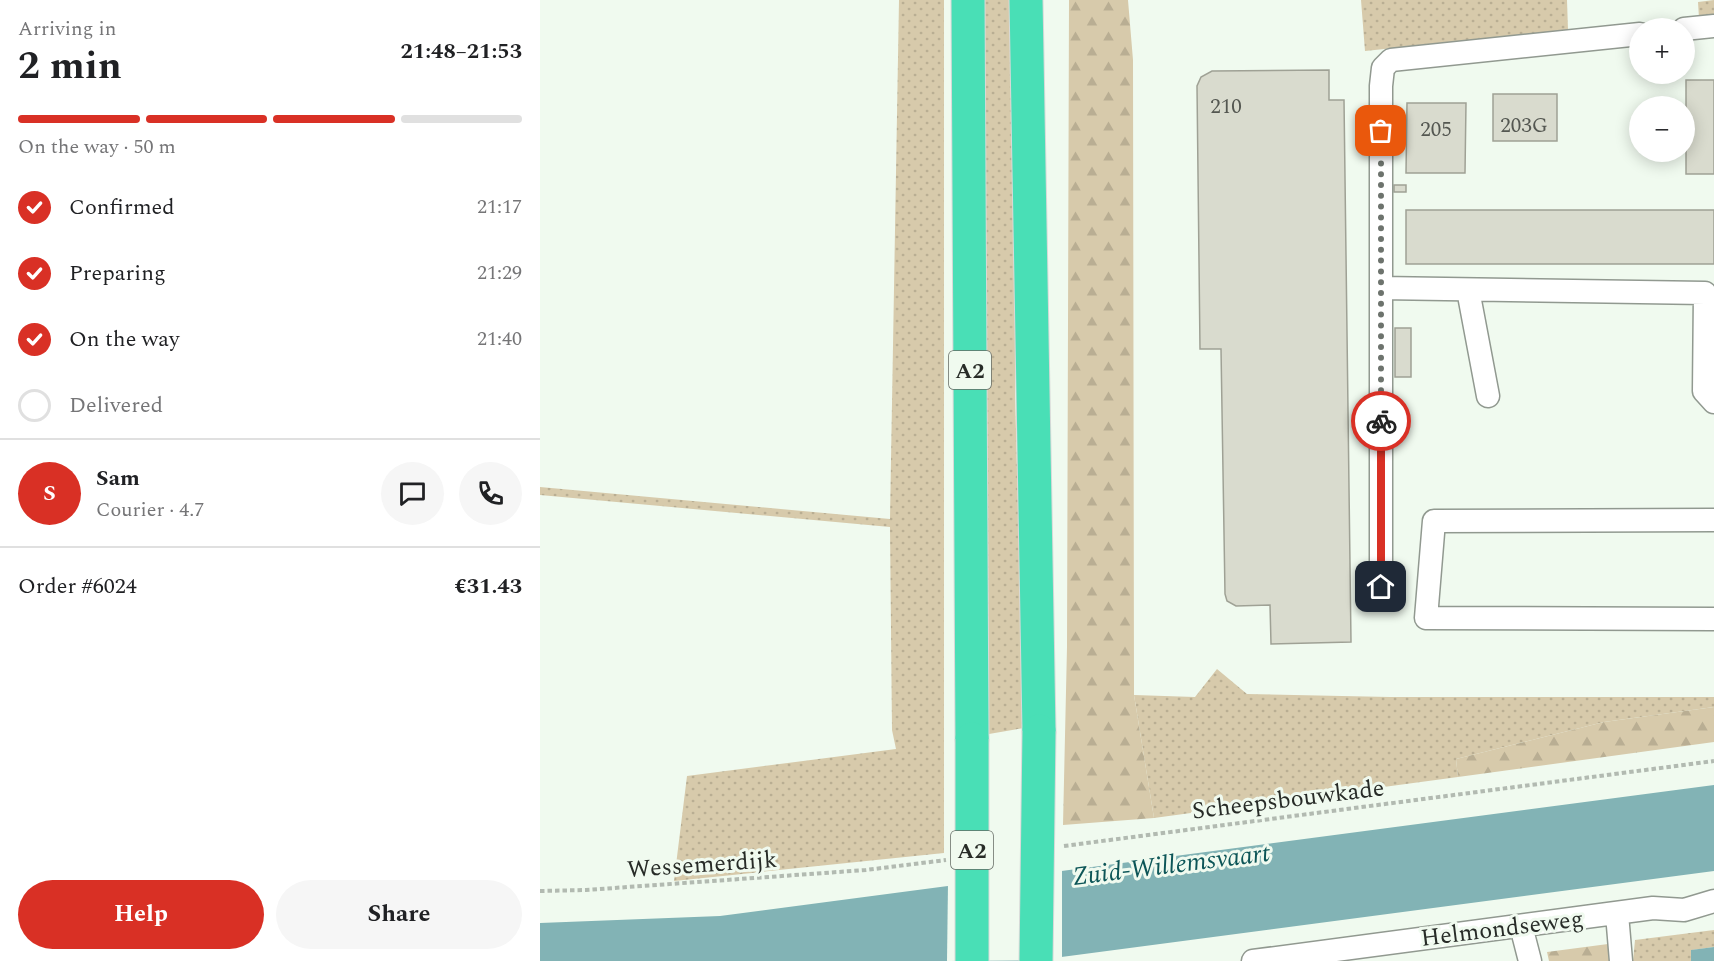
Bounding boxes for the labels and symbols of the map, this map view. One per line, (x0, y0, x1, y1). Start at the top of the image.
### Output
house number: 210 (1210, 91, 1242, 123)
pin (1355, 105, 1406, 156)
house number: 203G (1500, 110, 1548, 142)
house number: 205 (1420, 114, 1452, 146)
road number: A2 (949, 351, 991, 389)
courier (1351, 391, 1411, 451)
pin (1355, 561, 1406, 612)
street label: Scheepsbouwkade (1190, 770, 1386, 830)
road number: A2 (951, 831, 993, 869)
water label: Zuid-Willemsvaart (1070, 833, 1273, 897)
street label: Wessemerdijk (626, 842, 778, 888)
street label: Helmondseweg (1419, 901, 1586, 957)

